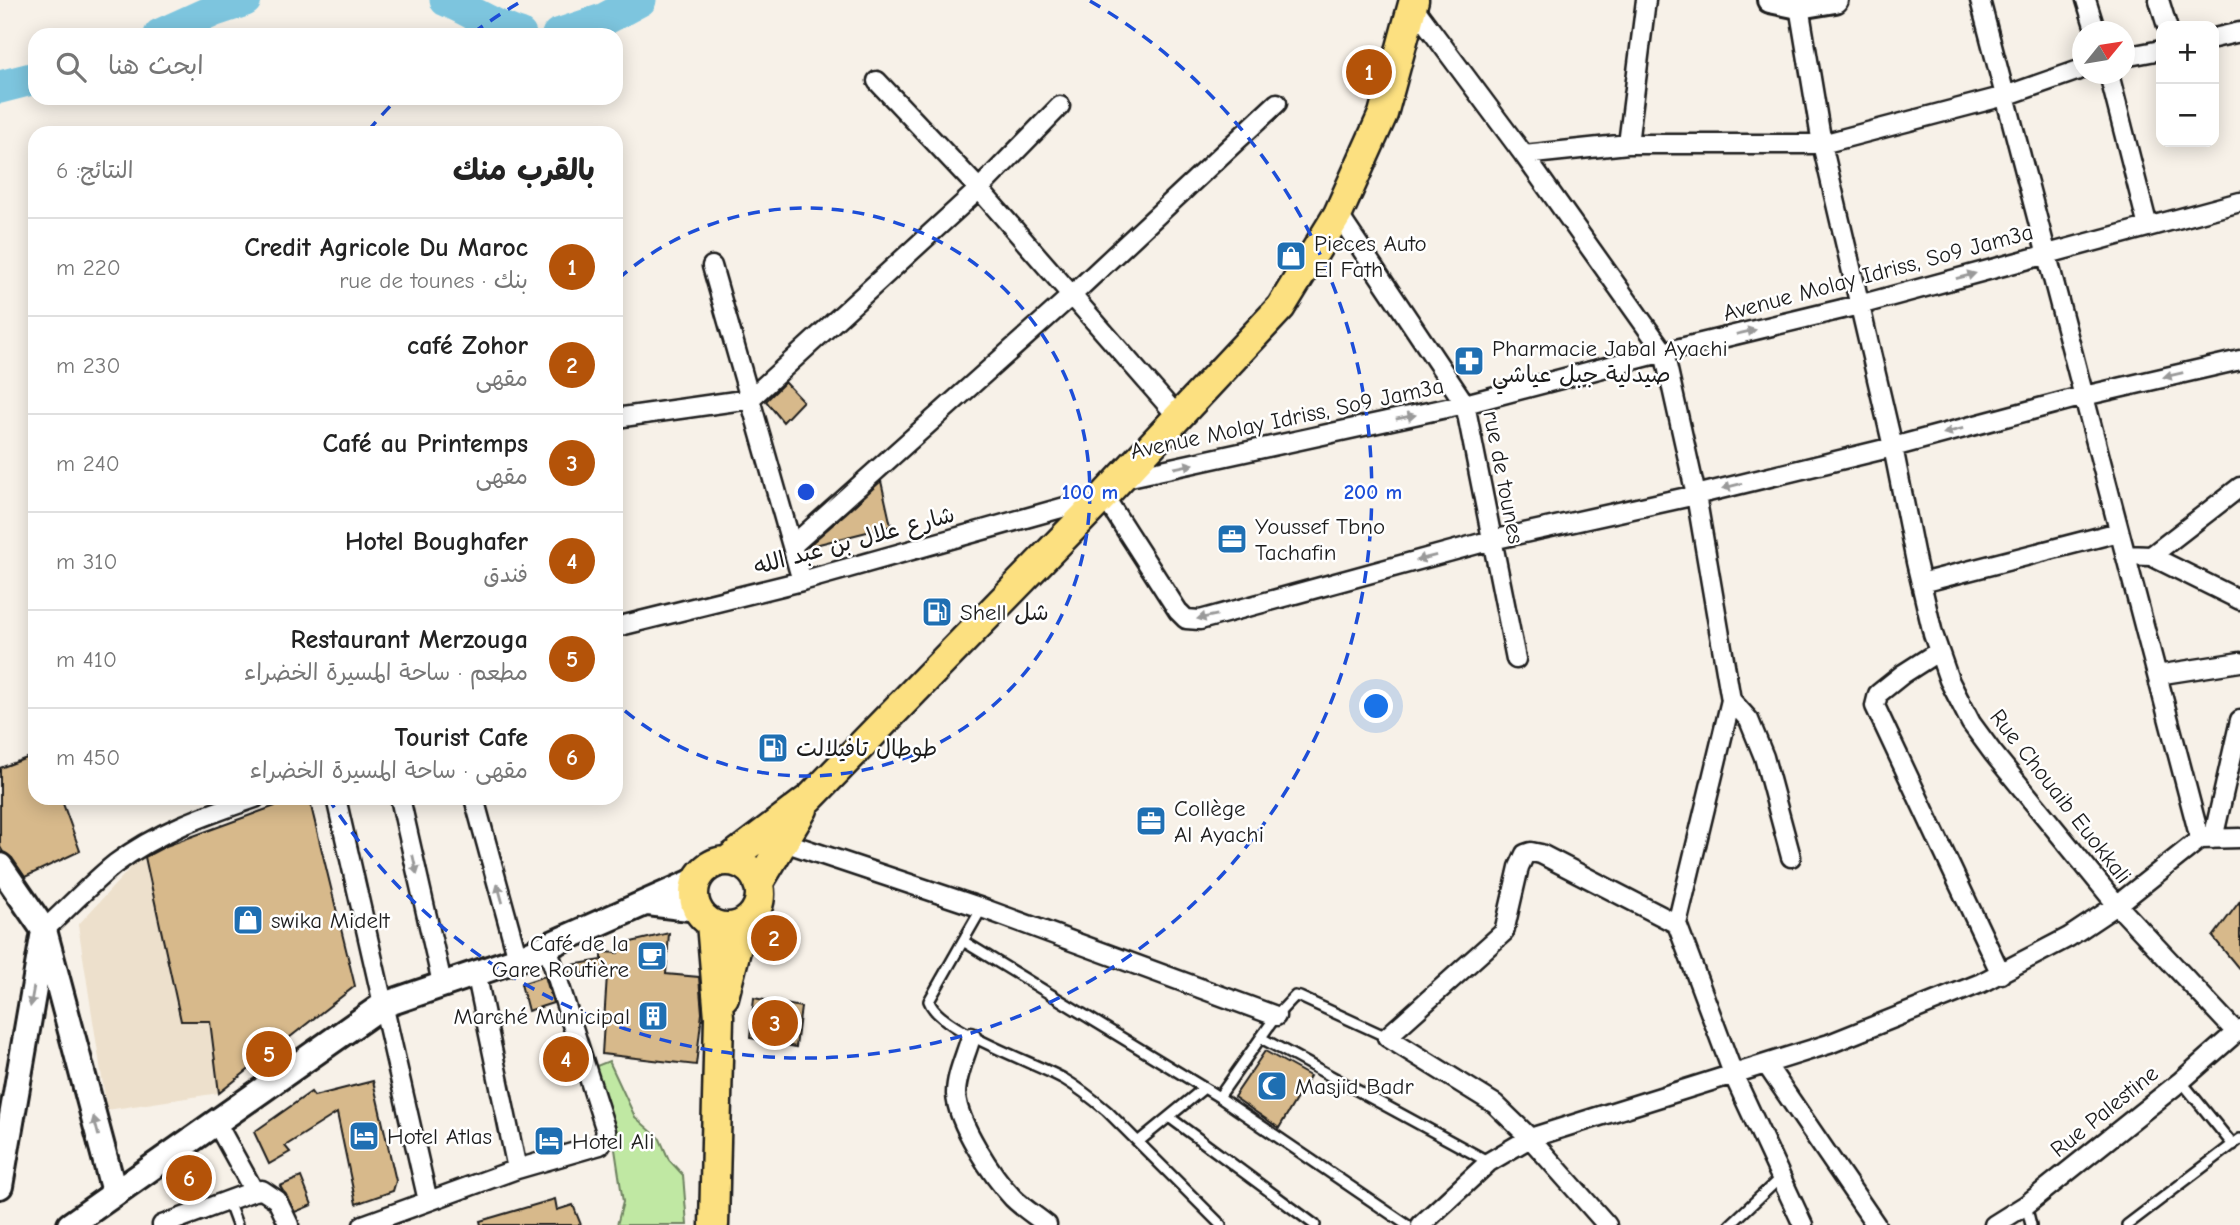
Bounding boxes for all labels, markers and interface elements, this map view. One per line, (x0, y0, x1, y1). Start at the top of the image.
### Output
north arrow (2072, 21, 2135, 84)
map controls (2156, 21, 2219, 147)
button: + (2156, 21, 2219, 84)
search box (28, 28, 623, 105)
pin: 1 (1346, 46, 1392, 98)
icon: search (52, 48, 90, 86)
text: ابحث هنا (108, 51, 204, 81)
button: − (2156, 84, 2219, 147)
text: بالقرب منك (453, 153, 595, 188)
text: النتائج: 6 (56, 157, 133, 184)
street label: Avenue Molay Idriss, So9 Jam3a (1720, 218, 2036, 327)
place label: Pieces Auto El Fath (1314, 230, 1427, 283)
text: Credit Agricole Du Maroc (244, 233, 528, 263)
shop icon: Pieces Auto El Fath (1274, 239, 1308, 273)
text: 220 m (56, 254, 121, 281)
text: 1 (567, 254, 577, 281)
text: بنك · rue de tounes (339, 267, 528, 294)
one-way arrow (1955, 270, 1977, 281)
one-way arrow (1735, 326, 1757, 337)
text: café Zohor (407, 331, 528, 361)
place label: Pharmacie Jabal Ayachi صيدلية جبل عياشي (1492, 335, 1728, 395)
pharmacy icon: Pharmacie Jabal Ayachi صيدلية جبل عياشي (1452, 344, 1486, 378)
text: 230 m (56, 352, 120, 379)
text: 2 (566, 352, 578, 379)
text: مقهى (475, 365, 528, 392)
one-way arrow (2162, 370, 2184, 381)
street label: Avenue Molay Idriss, So9 Jam3a (1128, 372, 1446, 465)
street label: rue de tounes (1477, 408, 1530, 546)
one-way arrow (1395, 411, 1417, 422)
one-way arrow (1942, 426, 1964, 437)
text: Café au Printemps (322, 429, 528, 459)
text: 240 m (56, 450, 120, 477)
text: 3 (566, 450, 578, 477)
one-way arrow (1173, 460, 1195, 471)
text: مقهى (475, 463, 528, 490)
centre of rings (794, 480, 818, 504)
text: 100 m (1062, 480, 1118, 504)
text: 200 m (1344, 480, 1402, 504)
one-way arrow (1721, 481, 1743, 492)
street label: شارع علال بن عبد الله (751, 501, 958, 582)
place label: Youssef Tbno Tachafin (1255, 513, 1385, 566)
office icon: Youssef Tbno Tachafin (1215, 522, 1249, 556)
text: Hotel Boughafer (345, 527, 528, 557)
text: 310 m (56, 548, 117, 575)
text: 4 (567, 548, 577, 575)
one-way arrow (1415, 554, 1436, 564)
text: فندق (483, 561, 528, 588)
fuel station icon: Shell شل (920, 595, 954, 629)
place label: Shell شل (960, 599, 1049, 626)
one-way arrow (1196, 612, 1218, 623)
text: Restaurant Merzouga (290, 625, 528, 655)
text: 410 m (56, 646, 117, 673)
text: 5 (566, 646, 578, 673)
text: مطعم · ساحة المسيرة الخضراء (244, 659, 528, 686)
your location (1359, 689, 1393, 723)
street label: Rue Chouaib Euokkali (1984, 704, 2137, 889)
text: Tourist Cafe (394, 723, 528, 753)
fuel station icon: طوطال تافيلالت (756, 731, 790, 765)
place label: طوطال تافيلالت (796, 735, 937, 763)
text: 450 m (56, 744, 120, 771)
text: 6 (566, 744, 578, 771)
text: مقهى · ساحة المسيرة الخضراء (250, 757, 528, 784)
place label: Collège Al Ayachi (1174, 795, 1264, 848)
office icon: Collège Al Ayachi (1134, 804, 1168, 838)
one-way arrow (410, 854, 421, 876)
one-way arrow (494, 882, 505, 904)
shop icon: swika Midelt (231, 903, 265, 937)
place label: swika Midelt (271, 907, 391, 934)
pin: 2 (751, 912, 797, 964)
place label: Café de la Gare Routière (492, 930, 629, 983)
cafe icon: Café de la Gare Routière (635, 939, 669, 973)
one-way arrow (27, 986, 38, 1008)
pin: 3 (752, 997, 798, 1049)
building icon: Marché Municipal (636, 999, 670, 1033)
place label: Marché Municipal (453, 1003, 630, 1030)
pin: 5 (246, 1028, 292, 1080)
pin: 4 (543, 1033, 589, 1085)
street label: Rue Palestine (2045, 1060, 2164, 1163)
mosque icon: Masjid Badr (1255, 1069, 1289, 1103)
place label: Masjid Badr (1295, 1073, 1415, 1100)
one-way arrow (90, 1115, 101, 1137)
hotel icon: Hotel Atlas (347, 1119, 381, 1153)
place label: Hotel Atlas (387, 1123, 492, 1150)
hotel icon: Hotel Ali (532, 1124, 566, 1158)
place label: Hotel Ali (572, 1128, 654, 1155)
pin: 6 (166, 1152, 212, 1204)

